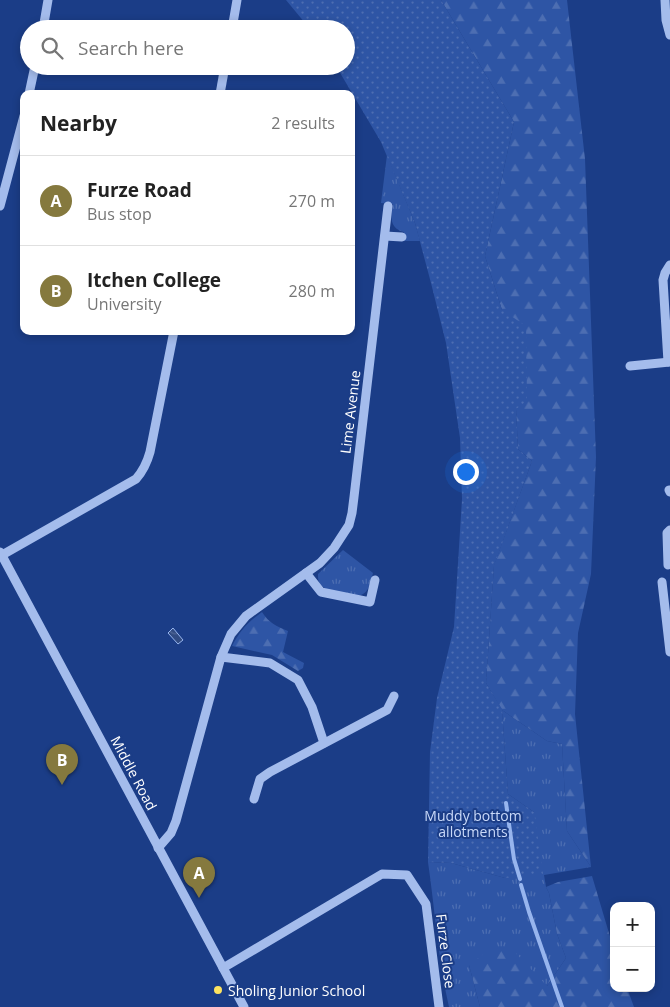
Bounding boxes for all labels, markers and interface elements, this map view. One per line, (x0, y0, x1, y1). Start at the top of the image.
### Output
search box (20, 20, 355, 75)
icon: search (38, 34, 66, 62)
text: Search here (78, 35, 184, 61)
text: Nearby (40, 109, 117, 137)
text: 2 results (271, 112, 335, 134)
text: Furze Road (87, 177, 192, 203)
text: A (50, 190, 62, 212)
text: 270 m (289, 190, 335, 212)
text: Bus stop (87, 203, 152, 225)
text: Itchen College (87, 267, 221, 293)
text: B (51, 280, 61, 302)
text: 280 m (289, 280, 335, 302)
text: University (87, 293, 161, 315)
street label: Lime Avenue (335, 369, 365, 455)
your location (453, 459, 479, 485)
street label: Middle Road (106, 732, 162, 814)
pin: B (46, 744, 78, 785)
park label: Muddy bottom allotments (424, 806, 522, 841)
pin: A (183, 857, 215, 898)
map controls (610, 902, 655, 992)
button: + (610, 902, 655, 947)
street label: Furze Close (432, 913, 460, 989)
button: − (610, 947, 655, 992)
place label: Sholing Junior School (228, 981, 365, 1000)
marker: Sholing Junior School (212, 984, 224, 996)

